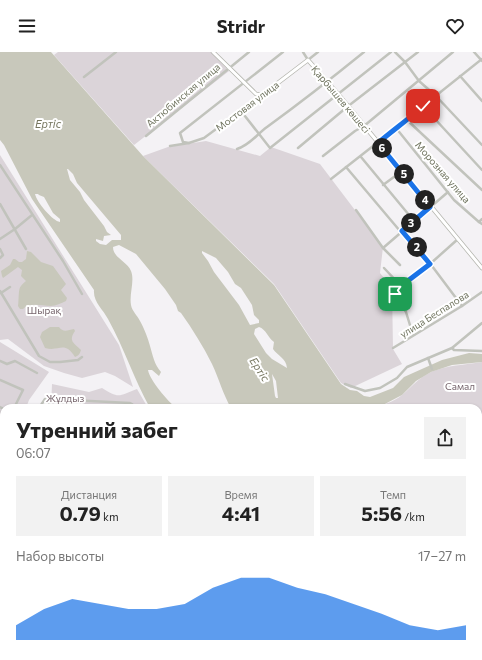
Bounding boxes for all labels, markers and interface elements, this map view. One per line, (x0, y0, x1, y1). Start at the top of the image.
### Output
icon: menu (16, 15, 38, 37)
text: Stridr (217, 15, 265, 37)
icon: heart (444, 15, 466, 37)
street label: Актюбинская улица (144, 61, 222, 129)
street label: Қарбышев көшесі (309, 63, 373, 135)
street label: Мостовая улица (213, 78, 281, 134)
pin (406, 89, 440, 123)
icon: check (412, 95, 434, 117)
water label: Ертіс (35, 117, 62, 130)
pin: 6 (372, 138, 392, 158)
street label: Морозная улица (413, 139, 473, 205)
text: 6 (379, 141, 385, 154)
pin: 5 (394, 164, 414, 184)
text: 5 (401, 167, 407, 180)
pin: 4 (415, 190, 435, 210)
text: 4 (422, 193, 428, 206)
pin: 3 (401, 213, 421, 233)
text: 3 (408, 216, 414, 229)
pin: 2 (407, 237, 427, 257)
text: 2 (414, 240, 420, 253)
pin (378, 277, 412, 311)
icon: arrive (384, 283, 406, 305)
street label: улица Беспалова (397, 288, 471, 340)
park label: Шырақ (27, 304, 62, 316)
water label: Ертіс (247, 354, 273, 384)
park label: Самал (445, 380, 475, 392)
park label: Жұлдыз (46, 392, 84, 404)
text: Утренний забег (16, 416, 178, 443)
button: share (424, 417, 466, 459)
text: 06:07 (16, 445, 51, 461)
text: Дистанция (61, 488, 117, 501)
text: Время (225, 488, 257, 501)
text: Темп (380, 488, 406, 501)
text: 0.79 (60, 501, 101, 525)
text: 4:41 (222, 501, 260, 525)
text: 5:56 (361, 501, 402, 525)
text: km (101, 510, 118, 523)
text: /km (402, 510, 425, 523)
text: Набор высоты (16, 548, 104, 564)
text: 17–27 m (418, 548, 466, 564)

